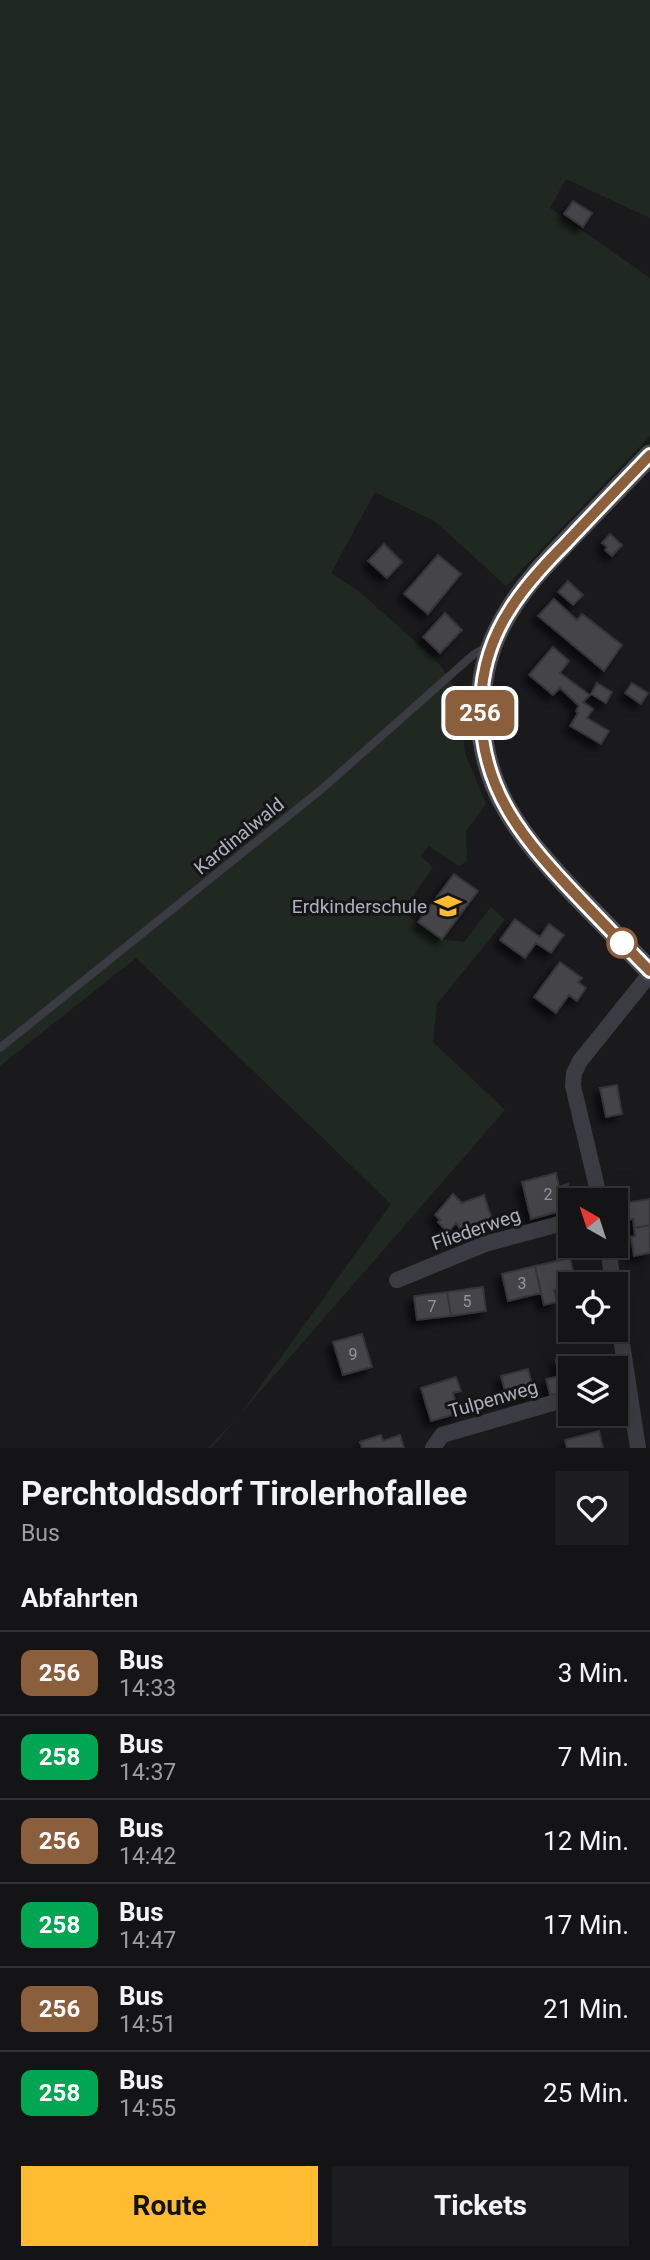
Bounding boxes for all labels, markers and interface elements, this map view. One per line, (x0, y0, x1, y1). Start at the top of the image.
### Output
line badge: 256 (440, 690, 520, 736)
text: 256 (459, 699, 501, 727)
street label: Kardinalwald (189, 793, 289, 879)
school or university icon: Erdkinderschule (433, 891, 463, 921)
place label: Erdkinderschule (292, 895, 427, 918)
unlabelled marker (607, 928, 637, 958)
house number: 2 (544, 1185, 553, 1204)
north arrow (558, 1188, 628, 1258)
map controls (558, 1188, 628, 1426)
street label: Fliederweg (429, 1203, 523, 1255)
button: locate (558, 1272, 628, 1342)
house number: 3 (518, 1274, 527, 1293)
house number: 5 (463, 1292, 472, 1311)
house number: 7 (428, 1297, 437, 1316)
house number: 9 (349, 1345, 358, 1364)
button: layers (558, 1356, 628, 1426)
street label: Tulpenweg (446, 1375, 540, 1423)
button: heart (555, 1471, 629, 1545)
text: Perchtoldsdorf Tirolerhofallee (21, 1474, 467, 1513)
text: Bus (21, 1520, 60, 1547)
text: Abfahrten (21, 1583, 138, 1613)
text: Bus (119, 1645, 164, 1675)
text: 3 Min. (558, 1658, 629, 1688)
text: 256 (39, 1659, 80, 1687)
text: 14:33 (119, 1675, 176, 1702)
text: Bus (119, 1729, 164, 1759)
text: 7 Min. (558, 1742, 629, 1772)
text: 258 (39, 1743, 80, 1771)
text: 14:37 (119, 1759, 176, 1786)
text: Bus (119, 1813, 164, 1843)
text: 12 Min. (543, 1826, 629, 1856)
text: 256 (39, 1827, 80, 1855)
text: 14:42 (119, 1843, 176, 1870)
text: Bus (119, 1897, 164, 1927)
text: 17 Min. (543, 1910, 629, 1940)
text: 258 (39, 1911, 80, 1939)
text: 14:47 (119, 1927, 176, 1954)
text: Bus (119, 1981, 164, 2011)
text: 21 Min. (543, 1994, 629, 2024)
text: 256 (39, 1995, 80, 2023)
text: 14:51 (119, 2011, 176, 2038)
text: Bus (119, 2065, 164, 2095)
text: 25 Min. (543, 2078, 629, 2108)
text: 258 (39, 2079, 80, 2107)
text: 14:55 (119, 2095, 176, 2122)
button: Route (21, 2166, 318, 2246)
button: Tickets (332, 2166, 629, 2246)

